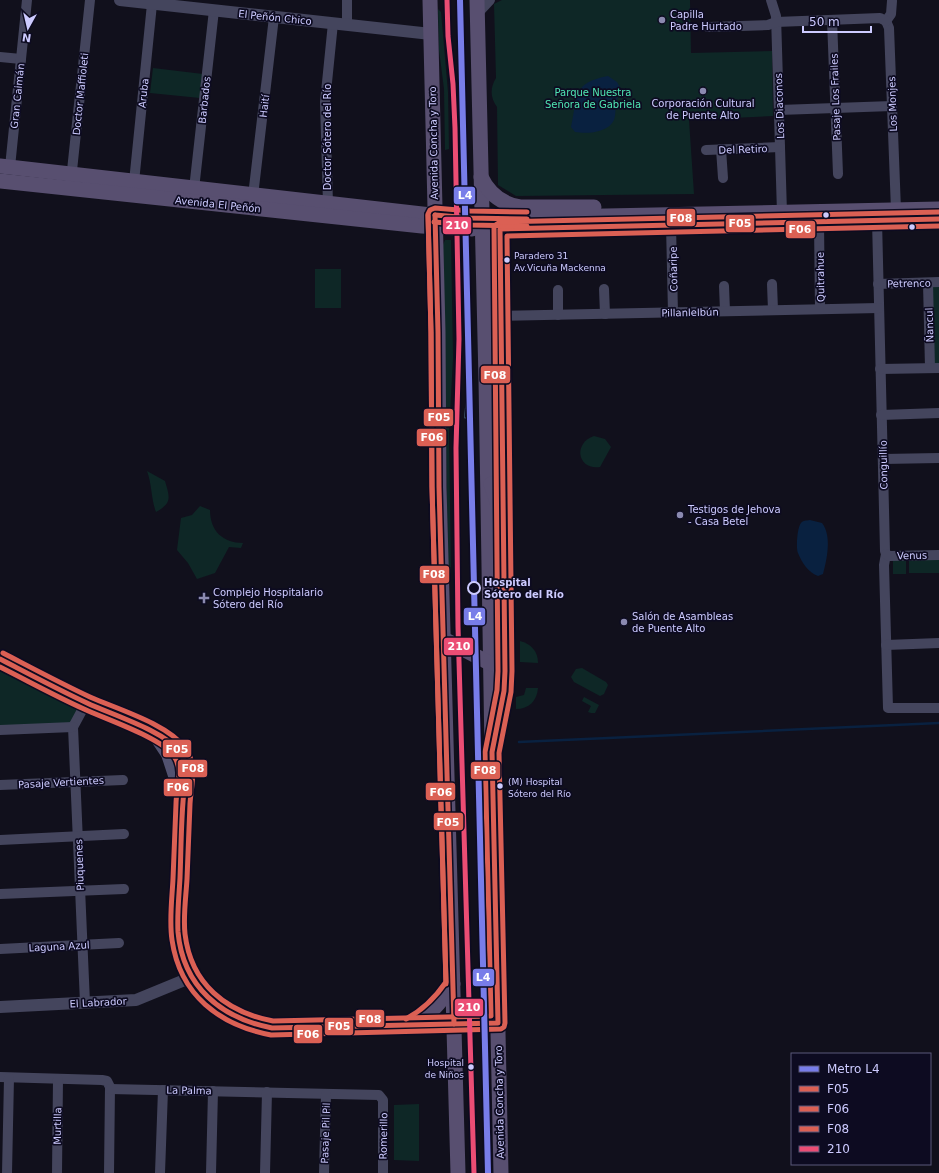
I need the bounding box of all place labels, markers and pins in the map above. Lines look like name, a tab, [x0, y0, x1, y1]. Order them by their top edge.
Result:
place label: Capilla Padre Hurtado	[670, 9, 742, 32]
marker: Capilla Padre Hurtado	[657, 15, 667, 25]
marker: Corporación Cultural de Puente Alto	[698, 86, 708, 96]
place label: Corporación Cultural de Puente Alto	[651, 98, 755, 121]
unlabelled marker	[821, 210, 831, 220]
unlabelled marker	[907, 222, 917, 232]
place label: Paradero 31 Av.Vicuña Mackenna	[514, 251, 606, 273]
marker: Paradero 31 Av.Vicuña Mackenna	[502, 255, 512, 265]
place label: Testigos de Jehova - Casa Betel	[687, 504, 781, 527]
marker: Testigos de Jehova - Casa Betel	[675, 510, 685, 520]
place label: Hospital Sótero del Río	[484, 577, 564, 600]
marker: Hospital Sótero del Río	[467, 581, 481, 595]
place label: Complejo Hospitalario Sótero del Río	[213, 587, 323, 610]
marker: Complejo Hospitalario Sótero del Río	[198, 592, 210, 604]
place label: Salón de Asambleas de Puente Alto	[632, 611, 733, 634]
marker: Salón de Asambleas de Puente Alto	[619, 617, 629, 627]
place label: (M) Hospital Sótero del Río	[508, 777, 572, 799]
marker: (M) Hospital Sótero del Río	[495, 781, 505, 791]
place label: Hospital de Niños	[425, 1058, 464, 1080]
marker: Hospital de Niños	[466, 1062, 476, 1072]

